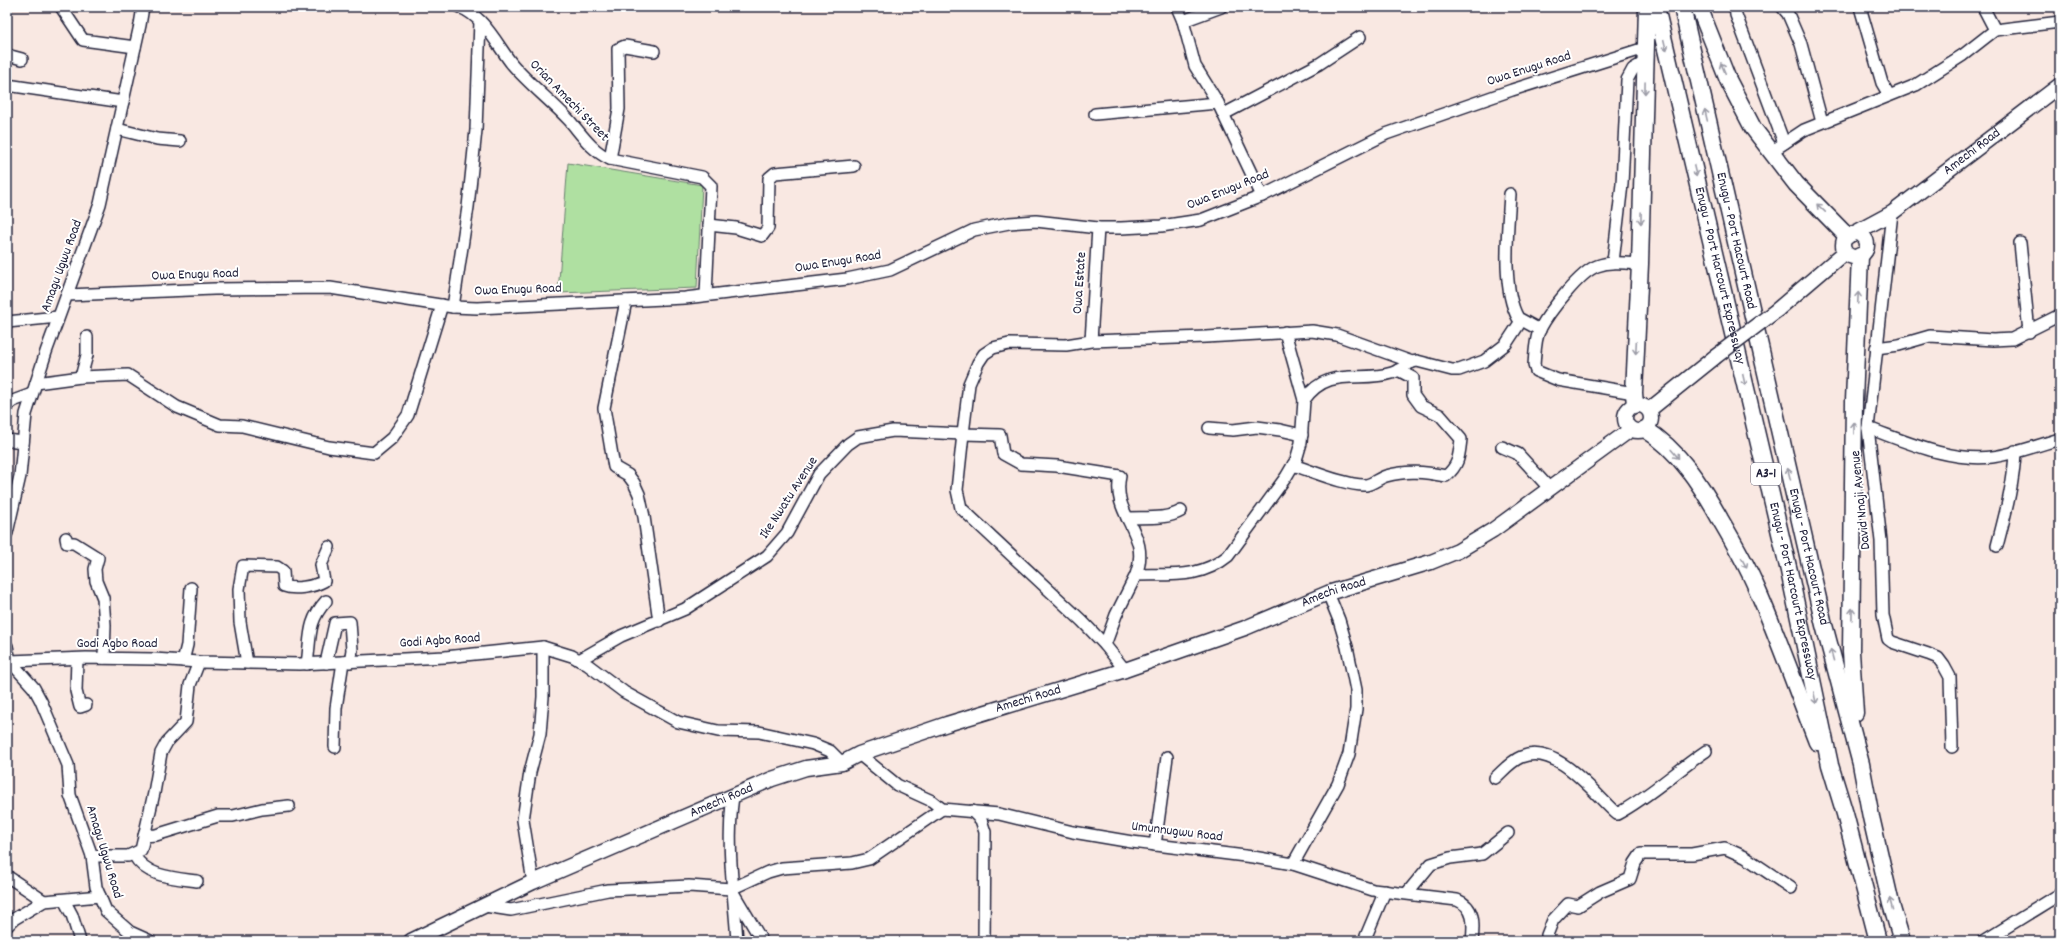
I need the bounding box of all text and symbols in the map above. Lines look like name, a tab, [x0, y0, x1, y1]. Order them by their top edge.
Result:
one-way arrow	[1662, 38, 1669, 51]
street label: Owa Enugu Road	[1484, 46, 1574, 92]
street label: Orian Amechi Street	[525, 55, 613, 147]
one-way arrow	[1719, 62, 1727, 74]
one-way arrow	[1641, 81, 1649, 94]
one-way arrow	[1702, 109, 1710, 122]
street label: Amechi Road	[1939, 124, 2005, 180]
street label: Owa Enugu Road	[1184, 164, 1272, 216]
one-way arrow	[1691, 165, 1699, 178]
street label: Enugu - Port Hacourt Road	[1710, 170, 1761, 311]
street label: Enugu - Port Harcourt Expressway	[1689, 185, 1750, 367]
one-way arrow	[1816, 203, 1826, 213]
one-way arrow	[1637, 211, 1645, 224]
street label: Amagu Ugwu Road	[36, 217, 88, 315]
street label: Owa Enugu Road	[793, 245, 883, 279]
street label: Owa Estate	[1068, 251, 1092, 315]
street label: Owa Enugu Road	[151, 263, 239, 287]
street label: Owa Enugu Road	[474, 278, 562, 302]
one-way arrow	[1854, 292, 1861, 305]
one-way arrow	[1632, 341, 1639, 354]
one-way arrow	[1740, 373, 1748, 386]
one-way arrow	[1850, 422, 1858, 435]
one-way arrow	[1670, 448, 1679, 459]
street label: David Nnaji Avenue	[1846, 449, 1876, 551]
street label: Ike Nwatu Avenue	[755, 453, 823, 543]
road number: A3-1	[1751, 463, 1781, 485]
one-way arrow	[1785, 467, 1793, 480]
street label: Enugu - Port Hacourt Road	[1783, 486, 1834, 627]
street label: Enugu - Port Harcourt Expressway	[1763, 500, 1822, 682]
one-way arrow	[1740, 557, 1748, 569]
street label: Amechi Road	[1298, 572, 1369, 613]
one-way arrow	[1848, 608, 1856, 621]
street label: Godi Agbo Road	[399, 628, 481, 654]
street label: Godi Agbo Road	[76, 634, 158, 654]
one-way arrow	[1828, 648, 1835, 661]
street label: Amechi Road	[993, 680, 1063, 719]
one-way arrow	[1812, 691, 1820, 704]
street label: Amechi Road	[687, 778, 757, 823]
street label: Amagu Ugwu Road	[80, 803, 128, 901]
street label: Umunnugwu Road	[1130, 816, 1224, 848]
one-way arrow	[1887, 897, 1895, 910]

